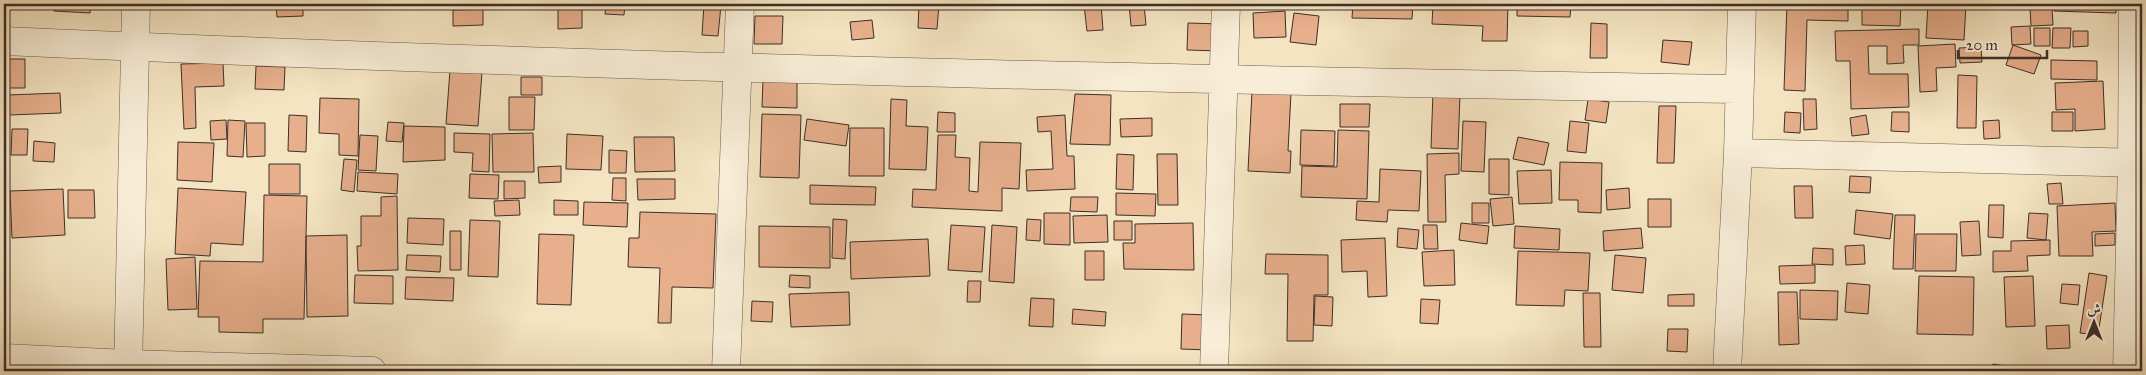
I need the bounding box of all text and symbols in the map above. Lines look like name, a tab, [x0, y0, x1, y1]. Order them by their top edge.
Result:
scale bar	[1958, 28, 2047, 60]
text: 20 m	[1966, 36, 1998, 54]
north arrow	[2068, 298, 2118, 348]
text: ش	[2087, 301, 2101, 318]

